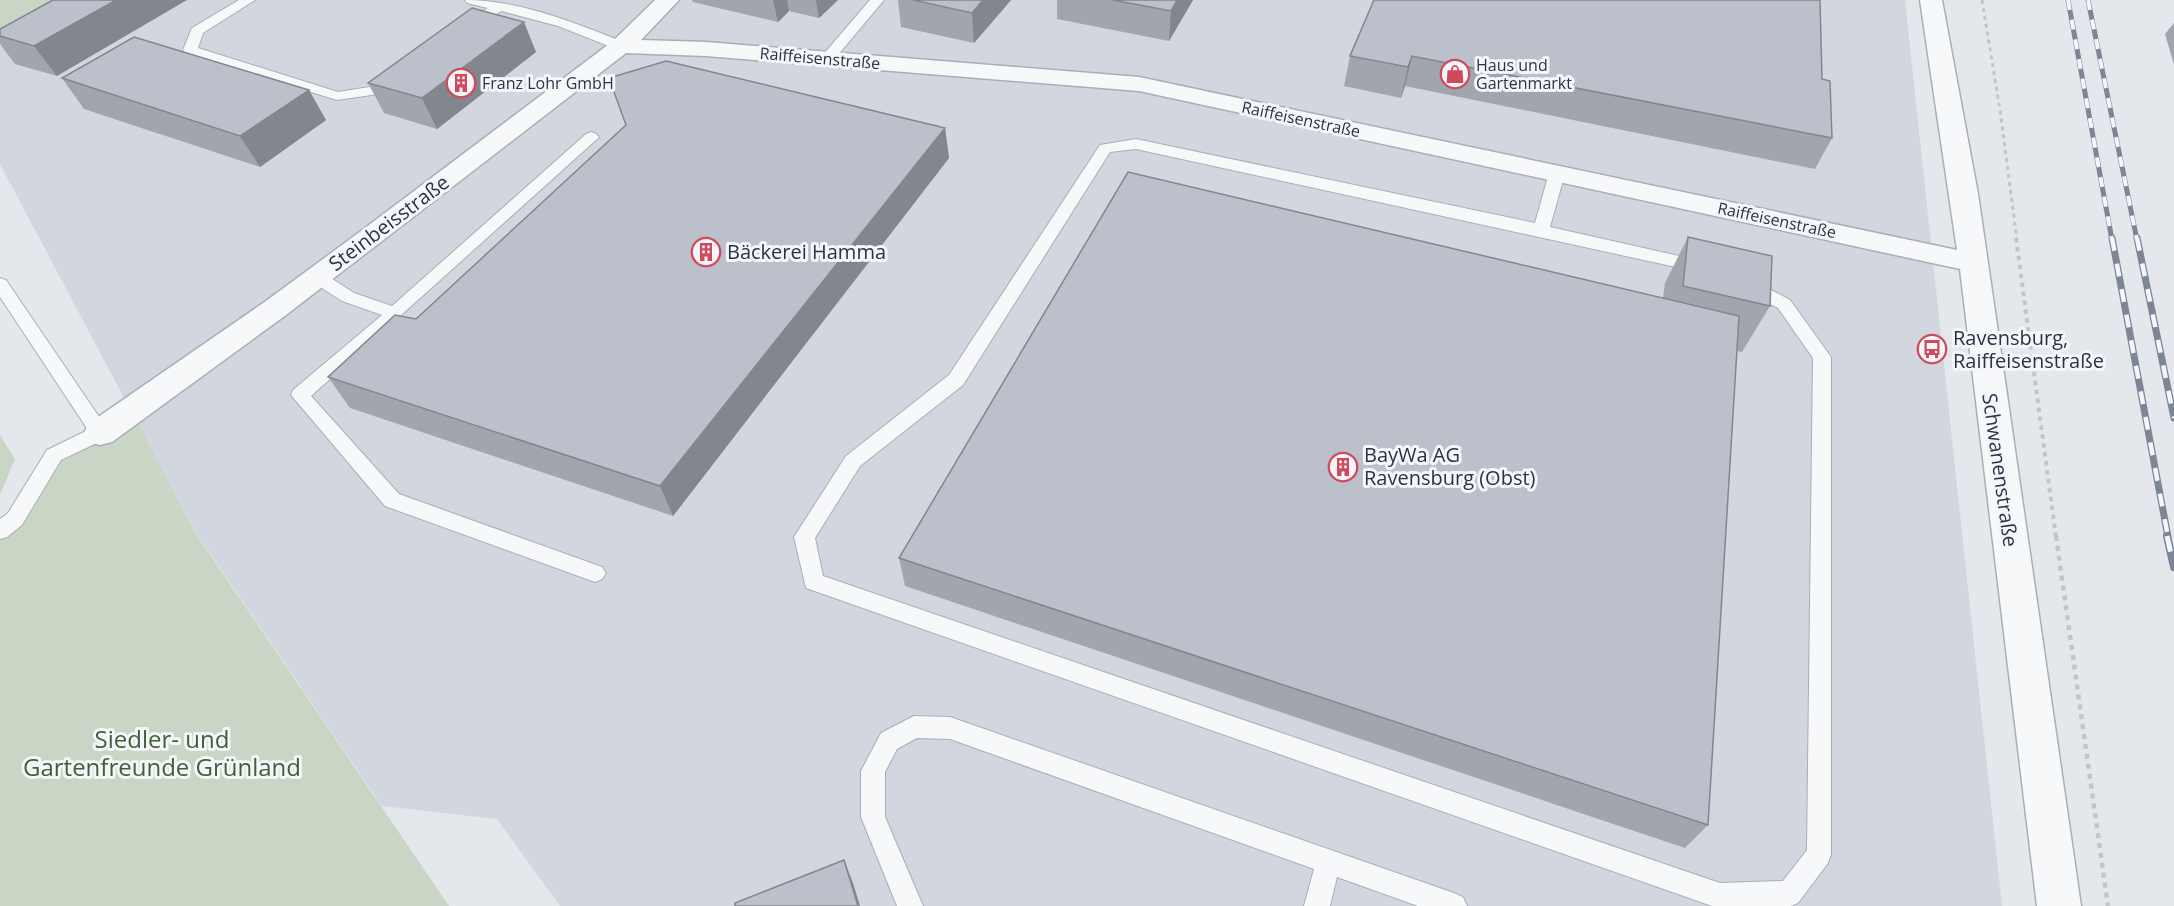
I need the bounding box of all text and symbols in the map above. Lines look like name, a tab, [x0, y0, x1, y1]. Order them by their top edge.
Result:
street label: Raiffeisenstraße	[759, 42, 881, 74]
place label: Haus und Gartenmarkt	[1476, 54, 1572, 94]
shop icon: Haus und Gartenmarkt	[1439, 58, 1471, 90]
building icon: Franz Lohr GmbH	[445, 67, 477, 99]
place label: Franz Lohr GmbH	[482, 72, 614, 94]
street label: Raiffeisenstraße	[1240, 96, 1362, 142]
street label: Steinbeisstraße	[323, 168, 454, 277]
street label: Raiffeisenstraße	[1716, 197, 1838, 243]
building icon: Bäckerei Hamma	[690, 236, 722, 268]
place label: Bäckerei Hamma	[727, 238, 886, 265]
place label: Ravensburg, Raiffeisenstraße	[1953, 324, 2104, 374]
bus stop icon: Ravensburg, Raiffeisenstraße	[1916, 333, 1948, 365]
street label: Schwanenstraße	[1976, 391, 2025, 548]
place label: BayWa AG Ravensburg (Obst)	[1364, 441, 1536, 491]
building icon: BayWa AG Ravensburg (Obst)	[1327, 451, 1359, 483]
park label: Siedler- und Gartenfreunde Grünland	[23, 722, 301, 783]

